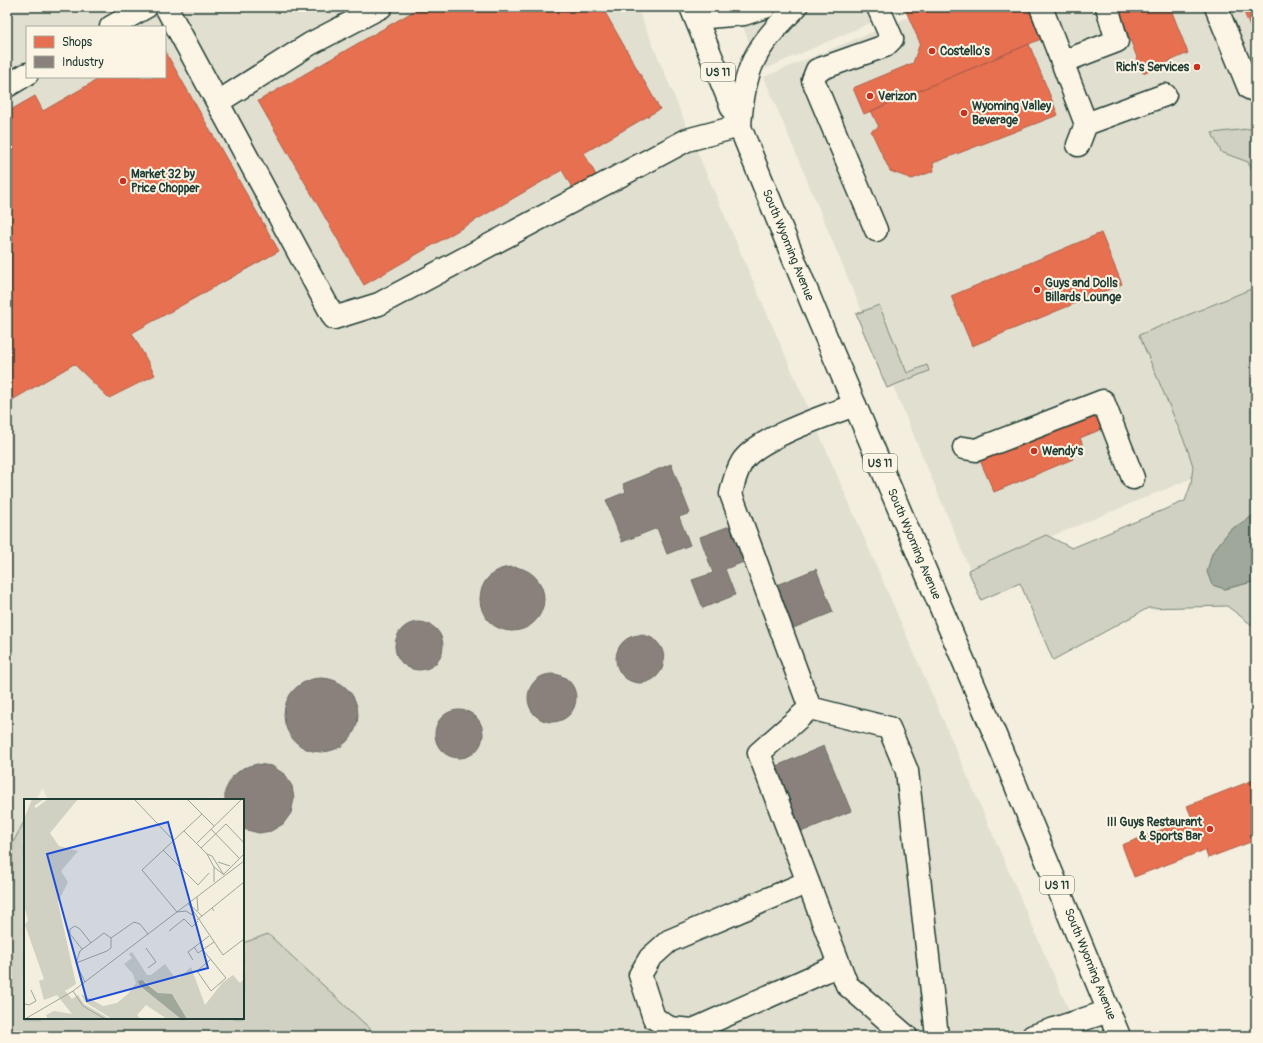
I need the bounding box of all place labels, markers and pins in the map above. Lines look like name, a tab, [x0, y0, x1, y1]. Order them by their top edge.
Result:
place label: Costello's	[940, 44, 990, 59]
marker: Costello's	[927, 46, 937, 56]
place label: Rich's Services	[1116, 60, 1190, 75]
marker: Rich's Services	[1192, 62, 1202, 72]
place label: Verizon	[878, 89, 917, 104]
marker: Verizon	[865, 91, 875, 101]
place label: Wyoming Valley Beverage	[972, 99, 1052, 128]
marker: Wyoming Valley Beverage	[959, 108, 969, 118]
place label: Market 32 by Price Chopper	[131, 167, 200, 196]
marker: Market 32 by Price Chopper	[118, 176, 128, 186]
place label: Guys and Dolls Billards Lounge	[1045, 276, 1122, 305]
marker: Guys and Dolls Billards Lounge	[1032, 285, 1042, 295]
place label: Wendy's	[1042, 444, 1084, 459]
marker: Wendy's	[1029, 446, 1039, 456]
place label: III Guys Restaurant & Sports Bar	[1107, 815, 1203, 844]
marker: III Guys Restaurant & Sports Bar	[1205, 824, 1215, 834]

